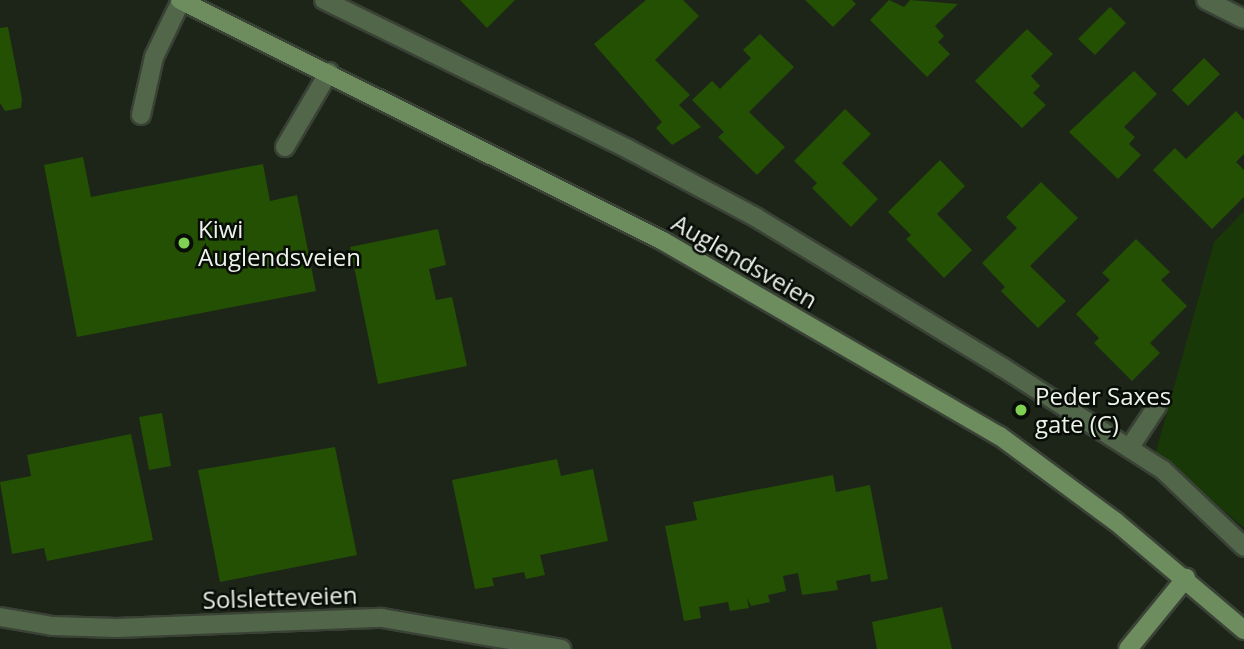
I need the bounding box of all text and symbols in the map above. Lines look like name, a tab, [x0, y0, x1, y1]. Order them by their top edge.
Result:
street label: Auglendsveien	[667, 208, 823, 314]
place label: Kiwi Auglendsveien	[198, 215, 361, 271]
marker: Kiwi Auglendsveien	[176, 235, 192, 251]
place label: Peder Saxes gate (C)	[1035, 382, 1171, 438]
marker: Peder Saxes gate (C)	[1013, 402, 1029, 418]
street label: Solsletteveien	[202, 580, 358, 614]

